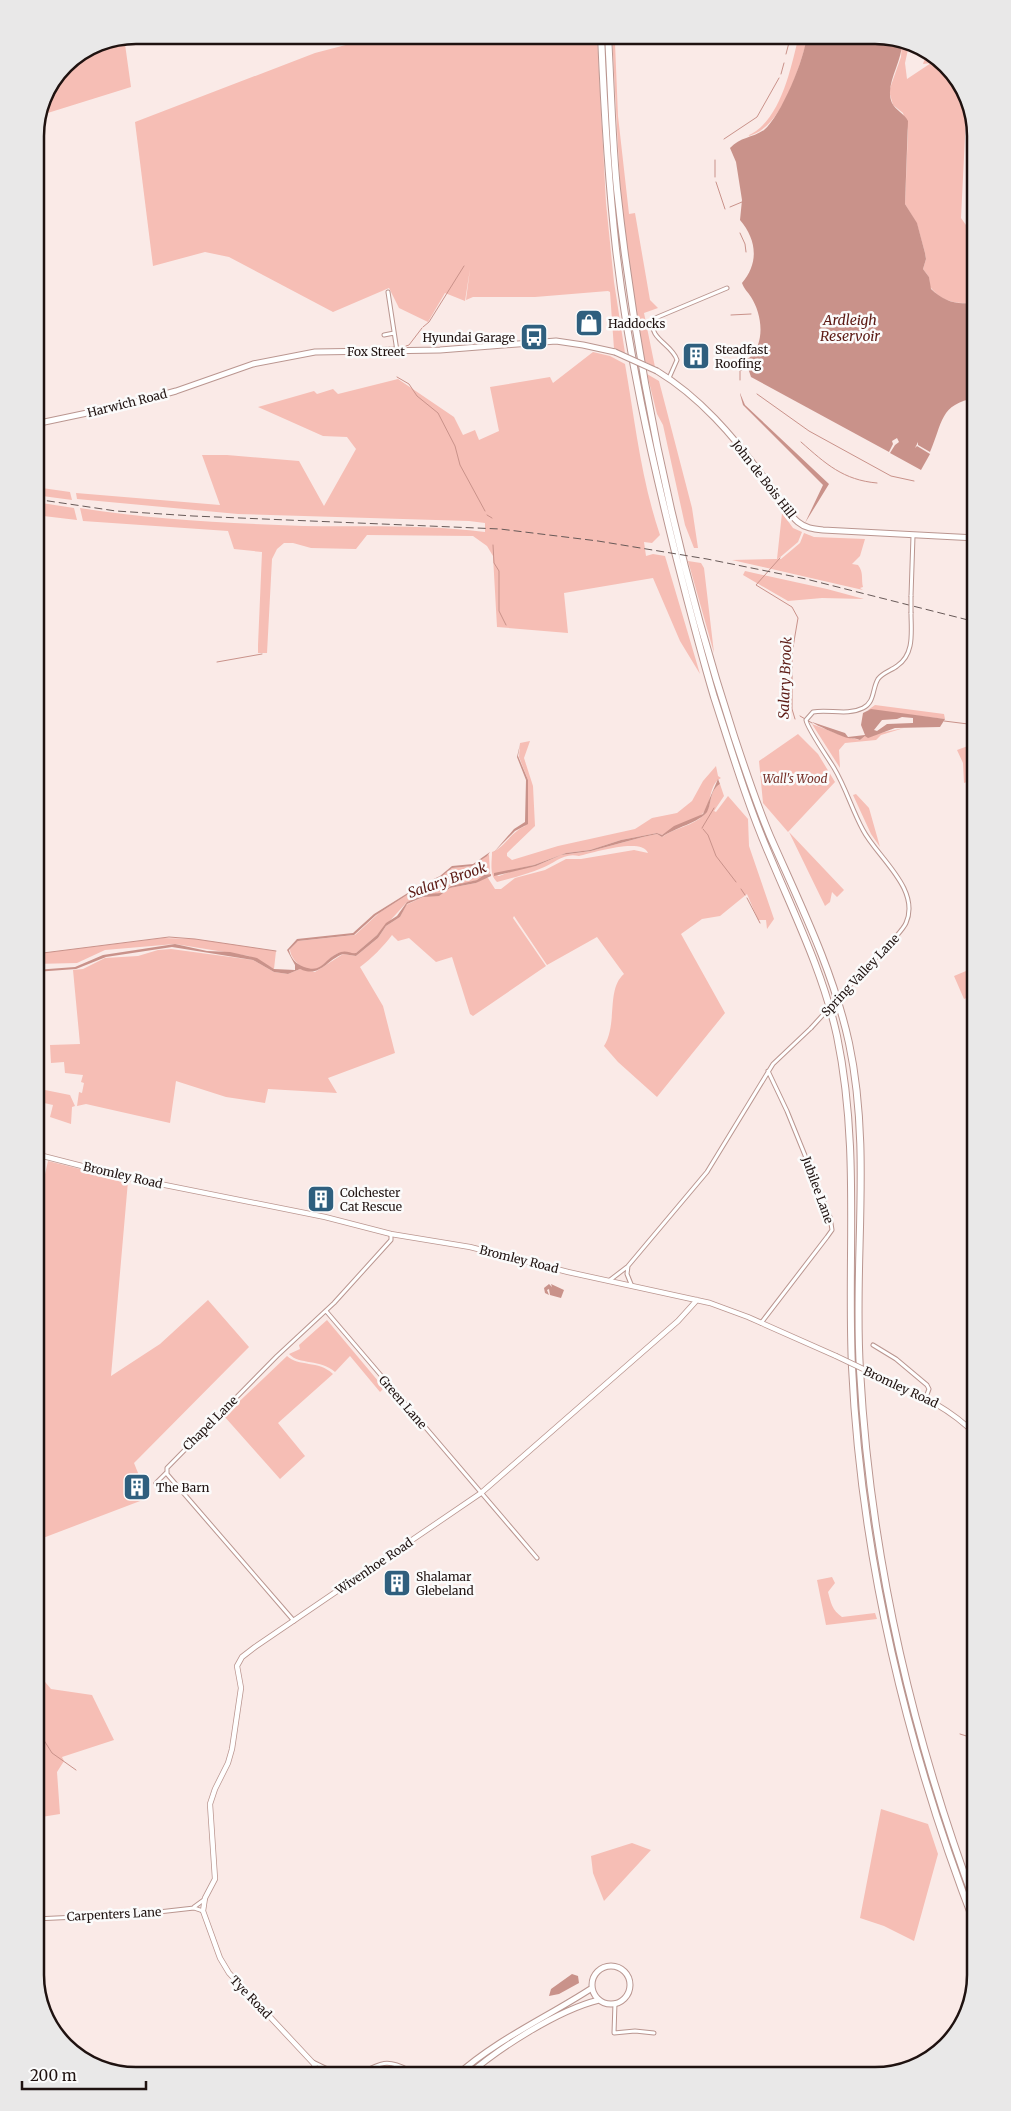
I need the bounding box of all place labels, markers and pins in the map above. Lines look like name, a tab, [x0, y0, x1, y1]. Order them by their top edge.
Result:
shop icon: Haddocks	[574, 308, 604, 338]
place label: Haddocks	[608, 316, 665, 331]
bus stop icon: Hyundai Garage	[519, 322, 549, 352]
place label: Hyundai Garage	[422, 330, 515, 345]
building icon: Steadfast Roofing	[681, 341, 711, 371]
place label: Steadfast Roofing	[715, 342, 768, 371]
building icon: Colchester Cat Rescue	[306, 1184, 336, 1214]
place label: Colchester Cat Rescue	[340, 1185, 402, 1214]
building icon: The Barn	[122, 1472, 152, 1502]
place label: The Barn	[156, 1480, 210, 1495]
building icon: Shalamar Glebeland	[382, 1568, 412, 1598]
place label: Shalamar Glebeland	[416, 1569, 474, 1598]

